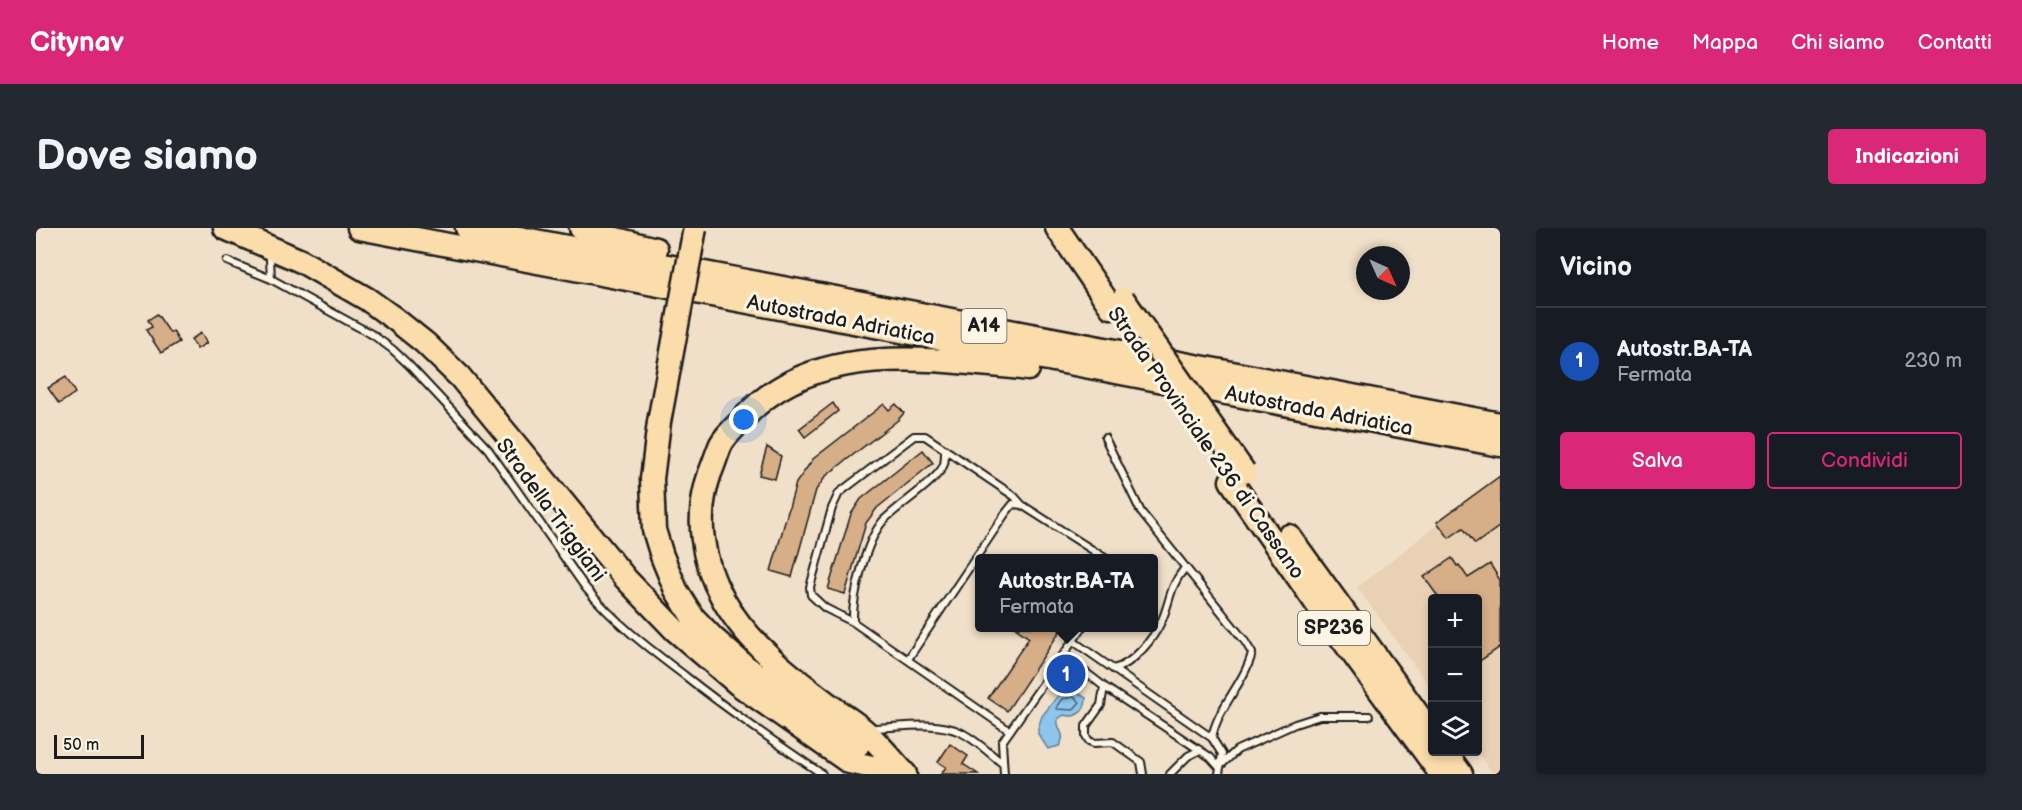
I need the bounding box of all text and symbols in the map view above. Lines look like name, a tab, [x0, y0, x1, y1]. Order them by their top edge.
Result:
text: Citynav	[30, 26, 124, 59]
text: Home	[1602, 30, 1659, 55]
text: Mappa	[1692, 30, 1758, 55]
text: Chi siamo	[1791, 30, 1885, 55]
text: Contatti	[1918, 30, 1992, 55]
button: Indicazioni	[1828, 129, 1986, 184]
text: Dove siamo	[36, 131, 258, 182]
north arrow	[1356, 246, 1410, 300]
text: Vicino	[1560, 252, 1632, 283]
street label: Autostrada Adriatica	[745, 290, 937, 350]
street label: Strada Provinciale 236 di Cassano	[1102, 302, 1310, 584]
road number: A14	[962, 309, 1006, 343]
text: Autostr.BA-TA	[1617, 336, 1752, 363]
text: 1	[1575, 349, 1584, 373]
text: 230 m	[1905, 349, 1962, 373]
text: Fermata	[1617, 363, 1692, 387]
street label: Autostrada Adriatica	[1223, 381, 1415, 441]
your location	[729, 405, 758, 434]
button: Salva	[1560, 432, 1755, 489]
button: Condividi	[1767, 432, 1962, 489]
street label: Stradella Triggiani	[491, 434, 611, 586]
popup	[975, 554, 1158, 632]
text: Autostr.BA-TA	[999, 568, 1134, 595]
map controls	[1428, 594, 1482, 756]
button: +	[1428, 594, 1482, 648]
text: Fermata	[999, 595, 1074, 619]
road number: SP236	[1298, 611, 1370, 645]
button: −	[1428, 648, 1482, 702]
pin: 1	[1046, 652, 1086, 696]
button: layers	[1428, 702, 1482, 756]
scale bar	[54, 732, 144, 760]
text: 50 m	[63, 736, 99, 755]

